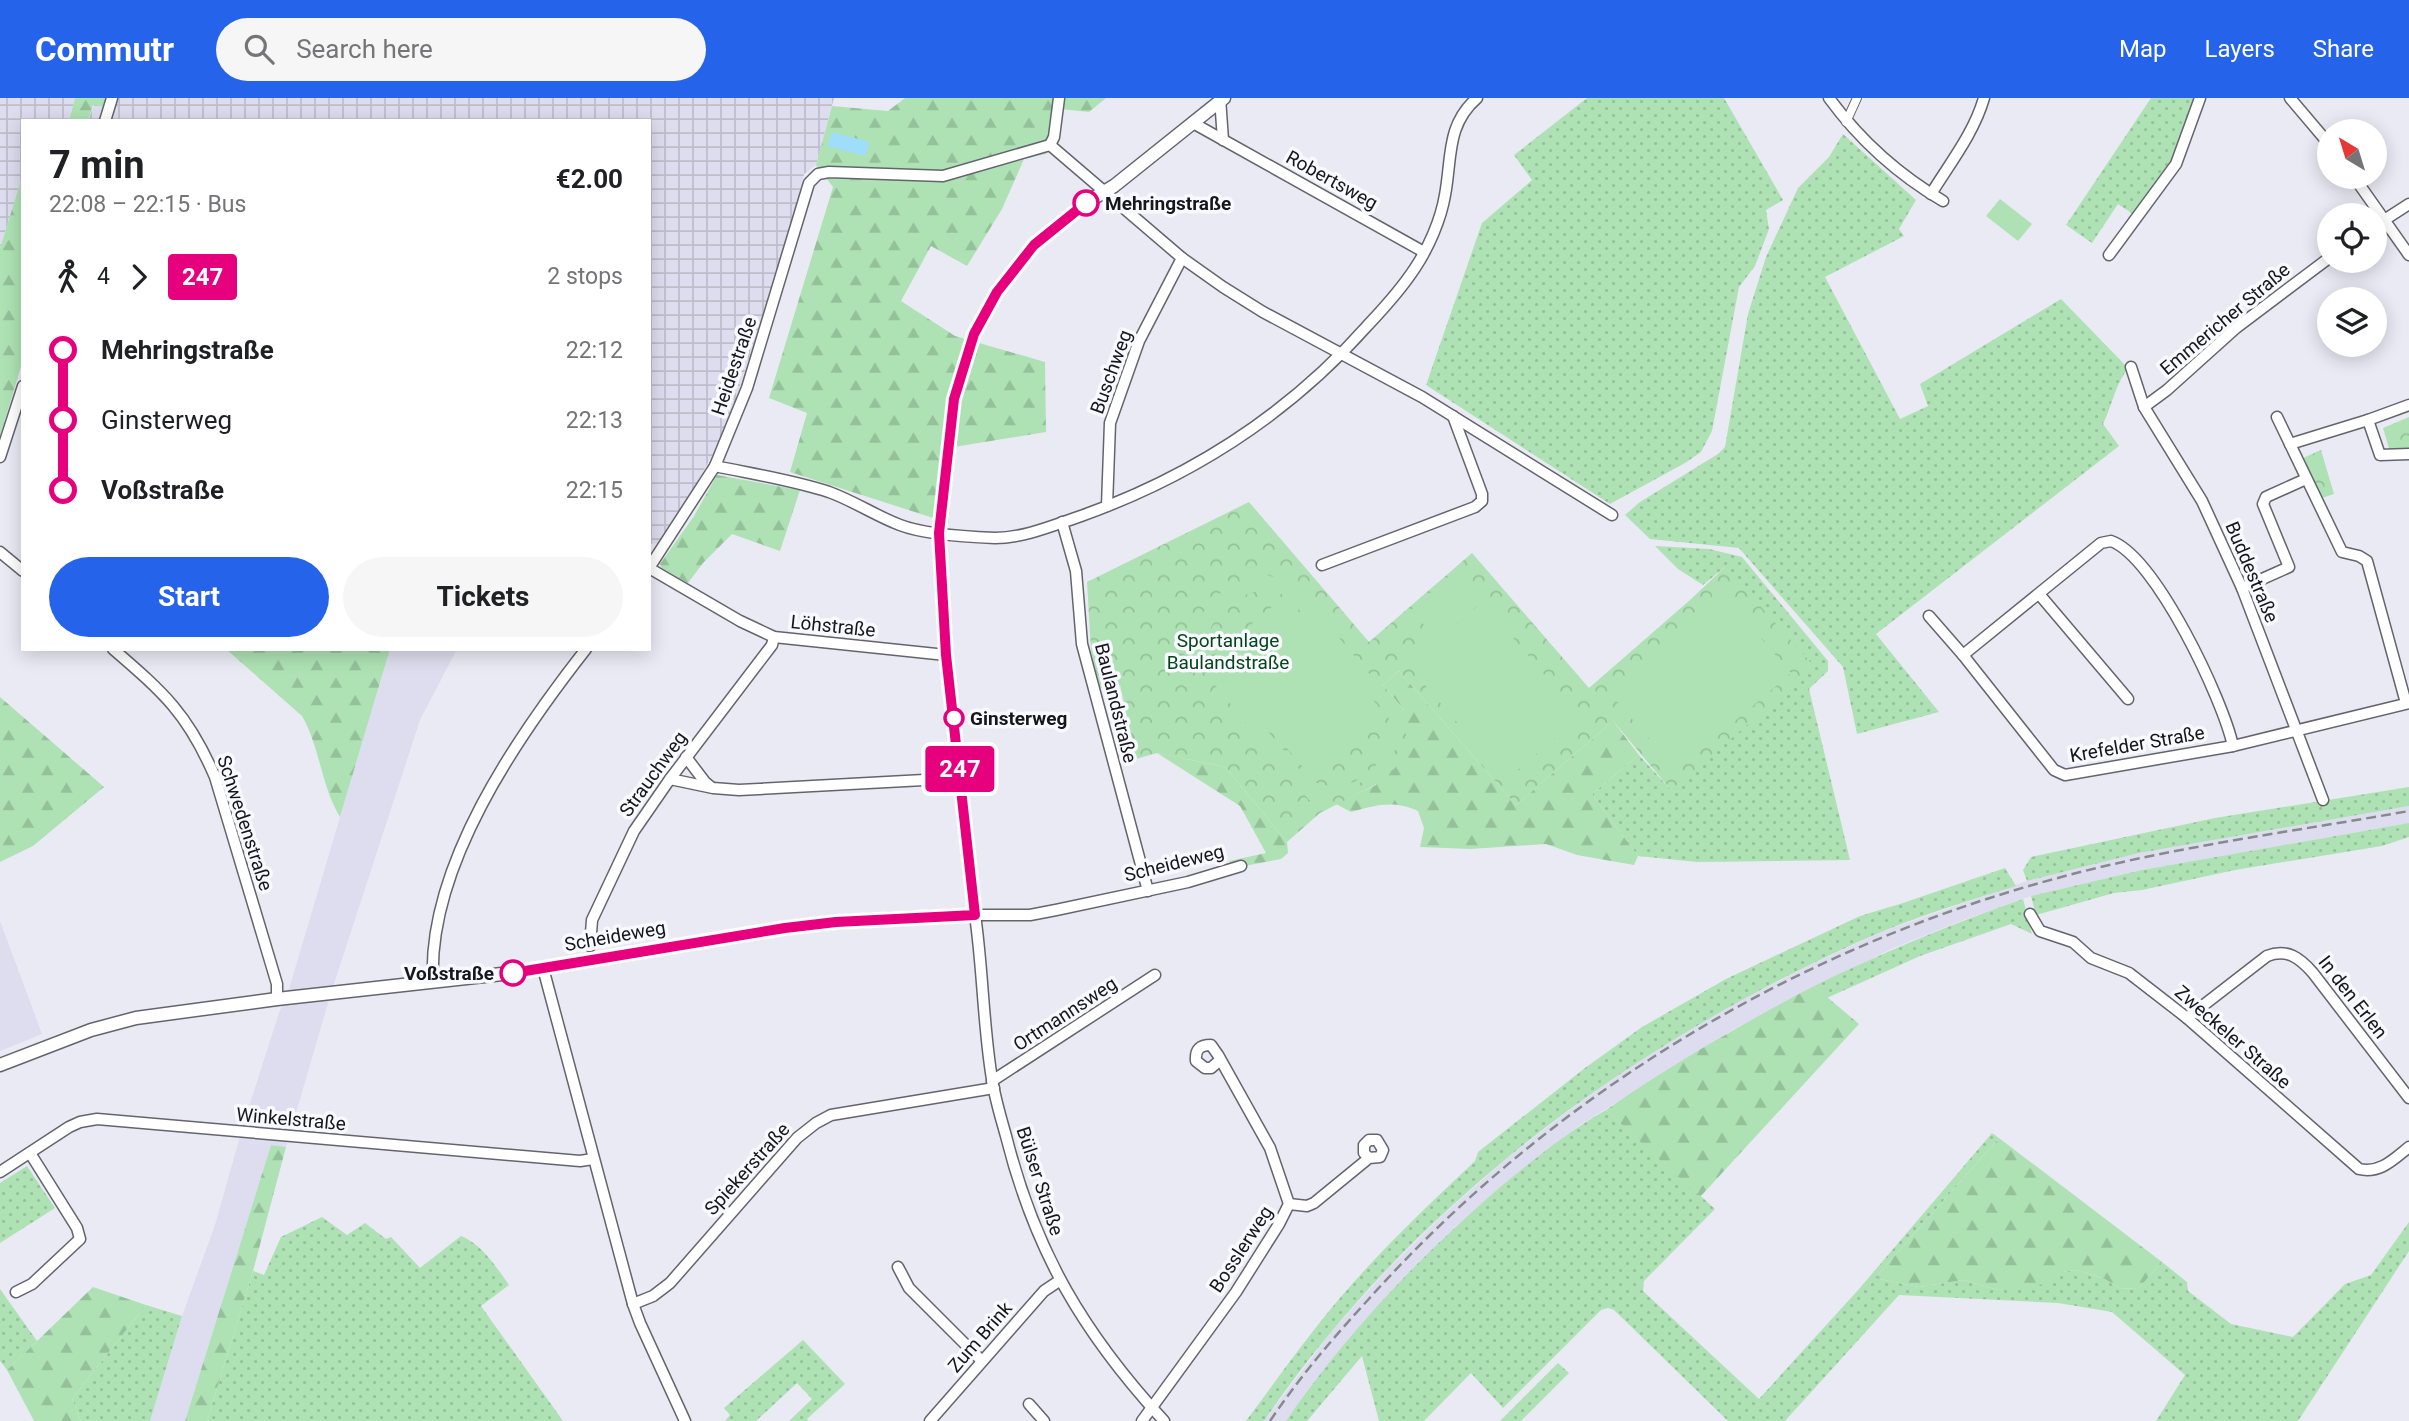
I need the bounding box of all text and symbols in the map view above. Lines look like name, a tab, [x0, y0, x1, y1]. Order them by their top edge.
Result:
search box	[216, 18, 706, 81]
text: Commutr	[35, 30, 174, 69]
icon: search	[240, 30, 278, 68]
text: Search here	[296, 34, 433, 64]
text: Map	[2119, 35, 2167, 63]
text: Layers	[2205, 35, 2275, 63]
text: Share	[2313, 35, 2374, 63]
north arrow	[2317, 119, 2387, 189]
map controls	[2317, 119, 2387, 357]
text: 7 min	[49, 143, 145, 187]
street label: Robertsweg	[1282, 145, 1382, 215]
text: €2.00	[556, 164, 623, 194]
marker: Mehringstraße	[1073, 190, 1099, 216]
text: 22:08 – 22:15 · Bus	[49, 191, 246, 218]
place label: Mehringstraße	[1105, 192, 1231, 215]
button: locate	[2317, 203, 2387, 273]
icon: walk	[49, 258, 87, 296]
icon: forward	[120, 258, 158, 296]
street label: Emmericher Straße	[2155, 258, 2295, 380]
text: 4	[97, 263, 110, 290]
text: 247	[182, 263, 223, 291]
text: 2 stops	[547, 263, 623, 290]
button: layers	[2317, 287, 2387, 357]
street label: Heidestraße	[706, 314, 762, 418]
street label: Buschweg	[1085, 327, 1137, 417]
text: Mehringstraße	[101, 335, 274, 365]
text: 22:12	[566, 337, 623, 364]
text: Ginsterweg	[101, 405, 232, 435]
text: 22:13	[566, 407, 623, 434]
text: Voßstraße	[101, 475, 224, 505]
text: 22:15	[566, 477, 623, 504]
street label: Buddestraße	[2220, 518, 2284, 626]
button: Start	[49, 557, 329, 637]
button: Tickets	[343, 557, 623, 637]
street label: Löhstraße	[789, 610, 877, 642]
park label: Sportanlage Baulandstraße	[1167, 629, 1289, 674]
street label: Baulandstraße	[1090, 641, 1142, 765]
place label: Ginsterweg	[970, 707, 1067, 730]
marker: Ginsterweg	[944, 708, 964, 728]
street label: Krefelder Straße	[2068, 721, 2206, 767]
street label: Strauchweg	[614, 727, 692, 821]
line badge: 247	[920, 746, 1000, 792]
street label: Schwedenstraße	[212, 752, 278, 894]
text: 247	[939, 755, 981, 783]
street label: Scheideweg	[1122, 839, 1226, 887]
street label: Scheideweg	[563, 916, 667, 956]
street label: In den Erlen	[2314, 951, 2392, 1043]
marker: Voßstraße	[500, 960, 526, 986]
place label: Voßstraße	[404, 962, 494, 985]
street label: Ortmannsweg	[1009, 972, 1121, 1056]
street label: Zweckeler Straße	[2170, 980, 2296, 1094]
street label: Winkelstraße	[235, 1103, 347, 1135]
street label: Spiekerstraße	[700, 1118, 794, 1220]
street label: Bülser Straße	[1012, 1124, 1068, 1238]
street label: Bosslerweg	[1205, 1201, 1277, 1297]
street label: Zum Brink	[943, 1297, 1017, 1377]

